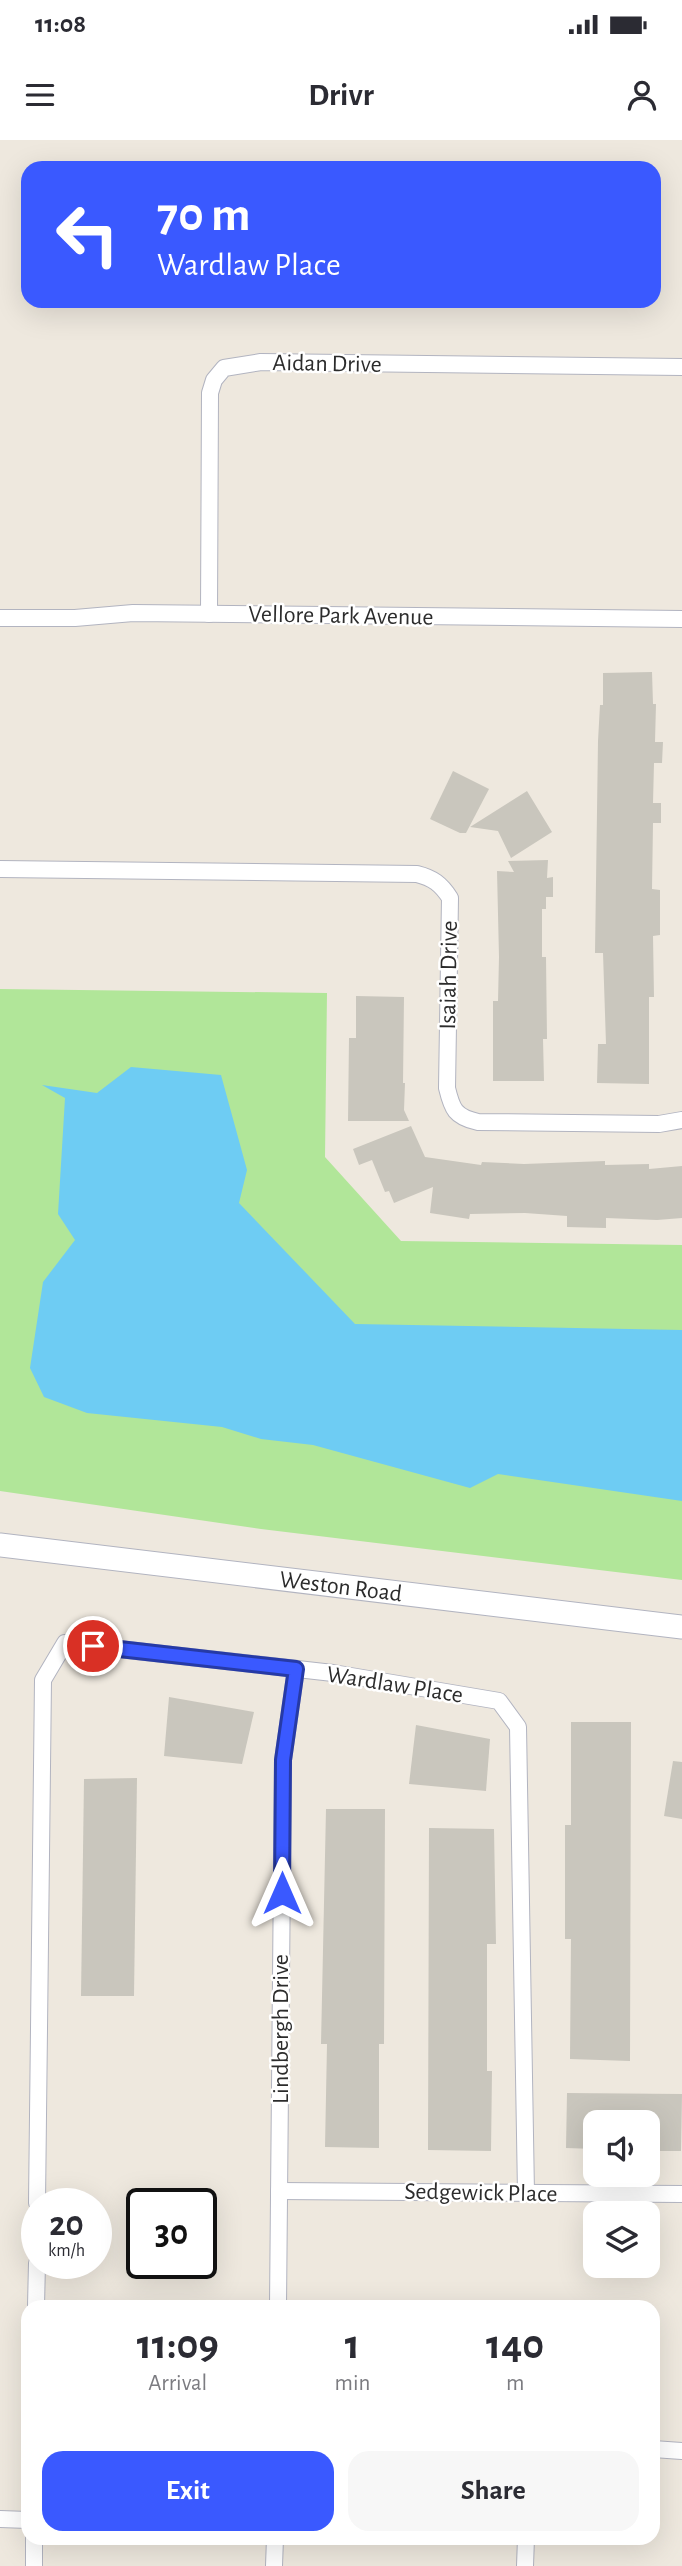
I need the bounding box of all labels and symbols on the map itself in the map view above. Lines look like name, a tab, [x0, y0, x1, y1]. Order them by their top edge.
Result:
street label: Aidan Drive	[272, 351, 382, 377]
street label: Vellore Park Avenue	[248, 602, 434, 630]
street label: Isaiah Drive	[436, 920, 462, 1030]
street label: Weston Road	[278, 1568, 404, 1606]
pin	[63, 1616, 123, 1676]
street label: Wardlaw Place	[325, 1662, 465, 1708]
position arrow	[245, 1856, 319, 1930]
street label: Lindbergh Drive	[269, 1954, 293, 2104]
street label: Sedgewick Place	[404, 2180, 558, 2206]
speed limit sign: 30	[126, 2188, 217, 2279]

